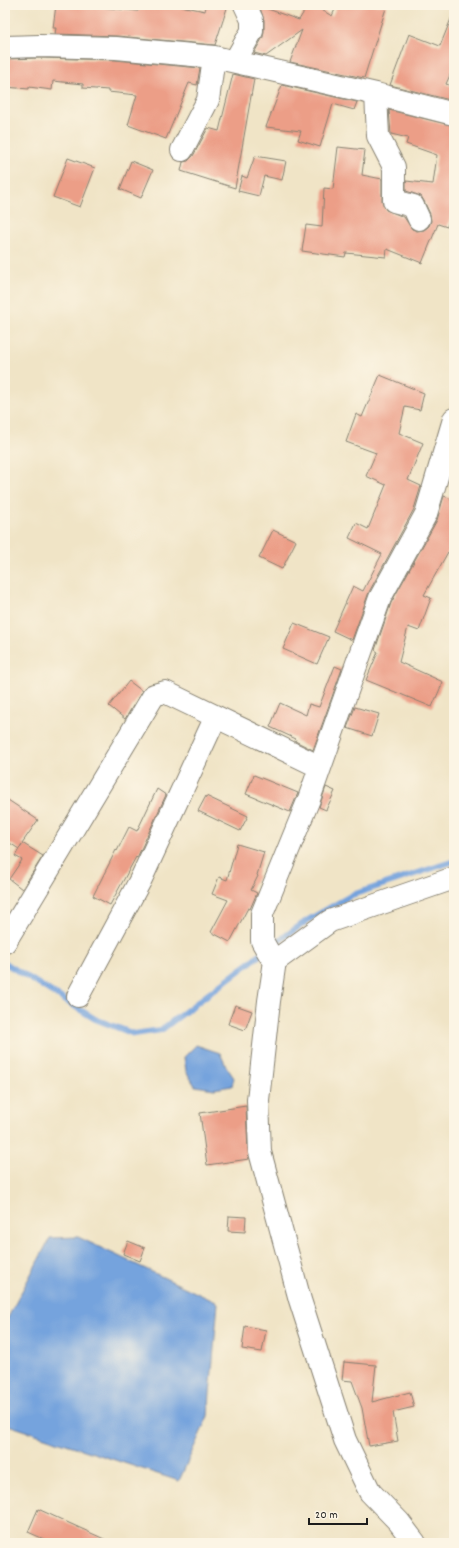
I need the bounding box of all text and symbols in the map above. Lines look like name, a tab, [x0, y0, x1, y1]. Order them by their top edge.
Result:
scale bar	[309, 1500, 367, 1526]
text: 20 m	[315, 1507, 338, 1524]

